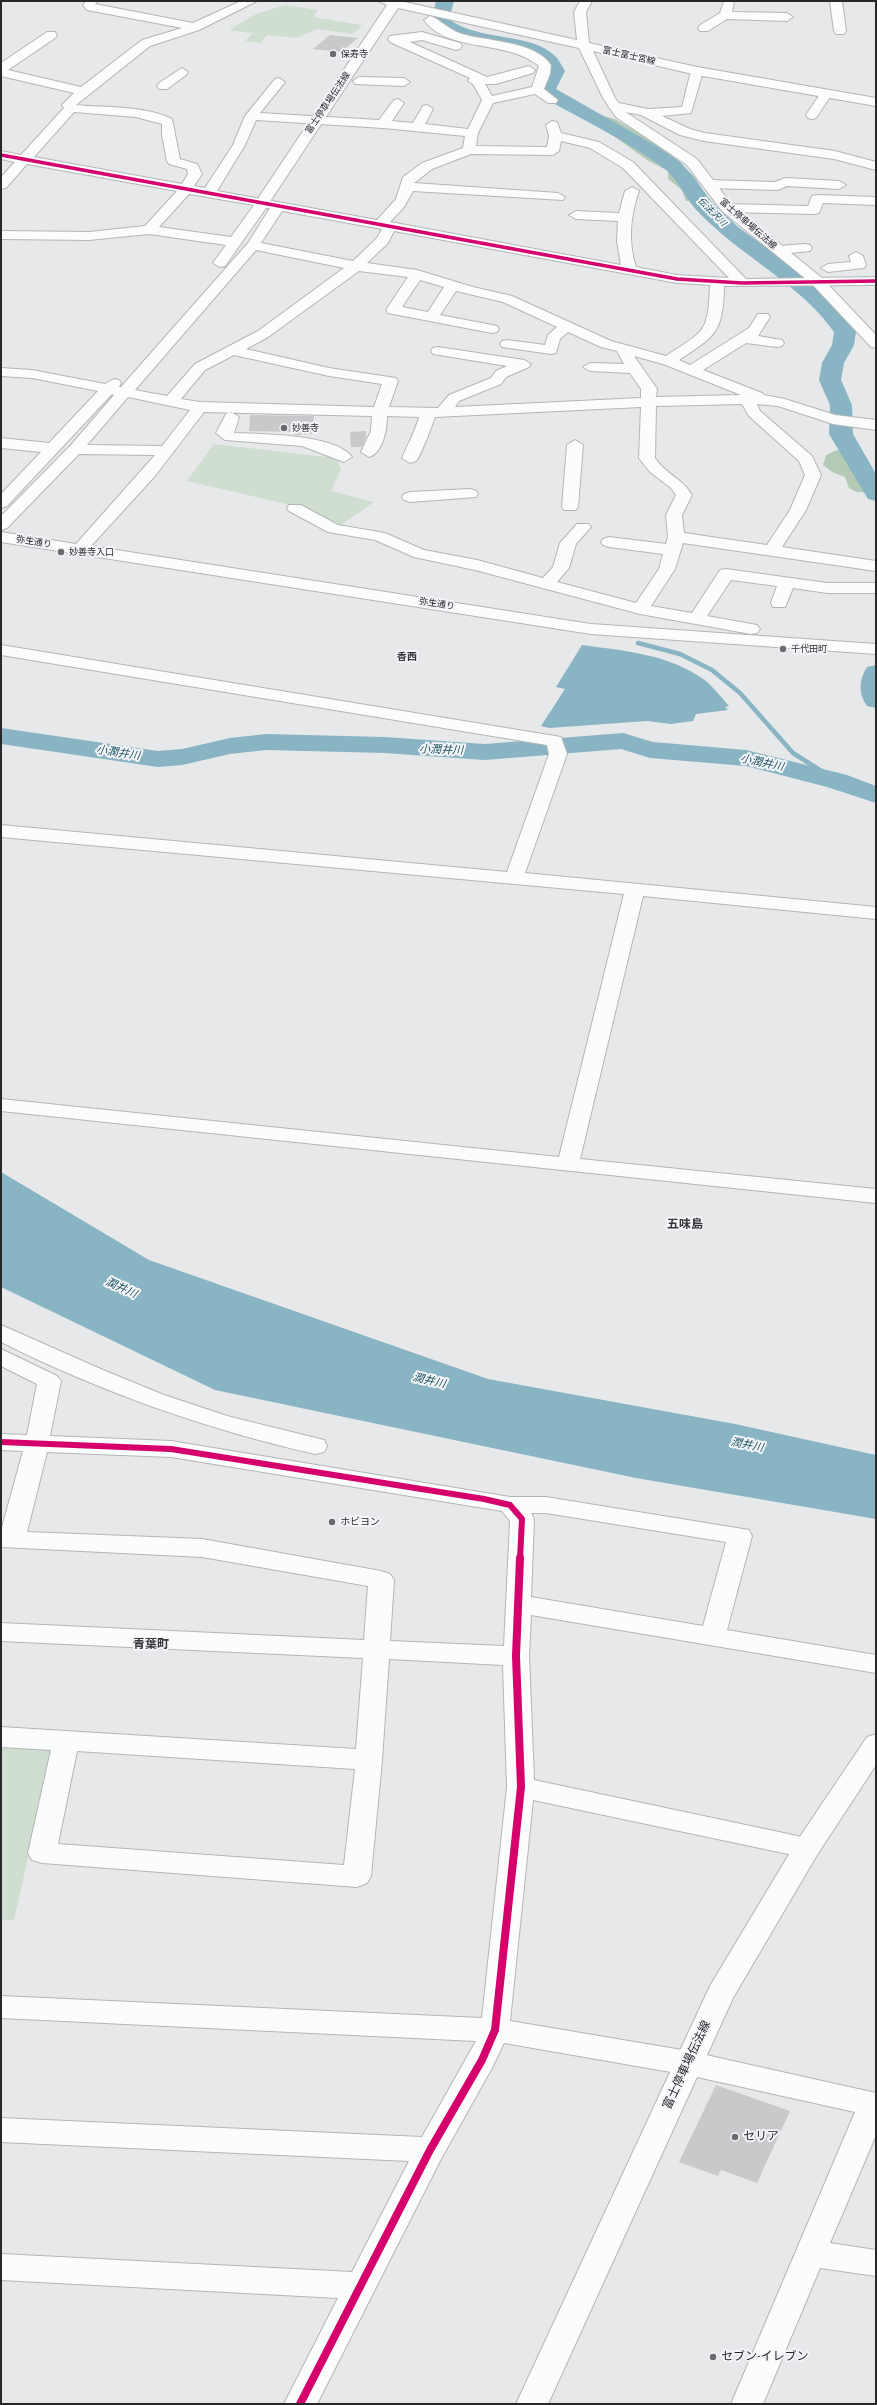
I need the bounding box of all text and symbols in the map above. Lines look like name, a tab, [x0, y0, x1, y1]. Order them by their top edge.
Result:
street label: 富士富士宮線	[601, 45, 657, 67]
marker: 保寿寺	[328, 49, 338, 59]
place label: 保寿寺	[341, 49, 368, 59]
street label: 富士停車場伝法線	[303, 70, 353, 136]
water label: 伝法沢川	[695, 195, 729, 229]
street label: 富士停車場伝法線	[717, 196, 779, 252]
marker: 妙善寺	[279, 423, 289, 433]
place label: 妙善寺	[292, 423, 319, 433]
street label: 弥生通り	[15, 534, 53, 550]
marker: 妙善寺入口	[56, 547, 66, 557]
place label: 妙善寺入口	[69, 547, 114, 557]
street label: 弥生通り	[418, 596, 456, 612]
marker: 千代田町	[778, 644, 788, 654]
place label: 千代田町	[791, 644, 827, 654]
district label: 香西	[397, 651, 417, 663]
water label: 小潤井川	[95, 743, 141, 763]
water label: 小潤井川	[419, 743, 463, 757]
water label: 小潤井川	[739, 752, 785, 774]
district label: 五味島	[667, 1218, 703, 1232]
water label: 潤井川	[103, 1275, 139, 1301]
water label: 潤井川	[411, 1371, 447, 1391]
water label: 潤井川	[730, 1435, 764, 1455]
place label: ホビヨン	[340, 1516, 380, 1528]
marker: ホビヨン	[327, 1517, 337, 1527]
district label: 青葉町	[133, 1638, 169, 1652]
street label: 富士停車場伝法線	[660, 2018, 714, 2112]
place label: セリア	[743, 2130, 779, 2144]
marker: セリア	[730, 2132, 740, 2142]
place label: セブン-イレブン	[721, 2350, 808, 2364]
marker: セブン-イレブン	[708, 2352, 718, 2362]

